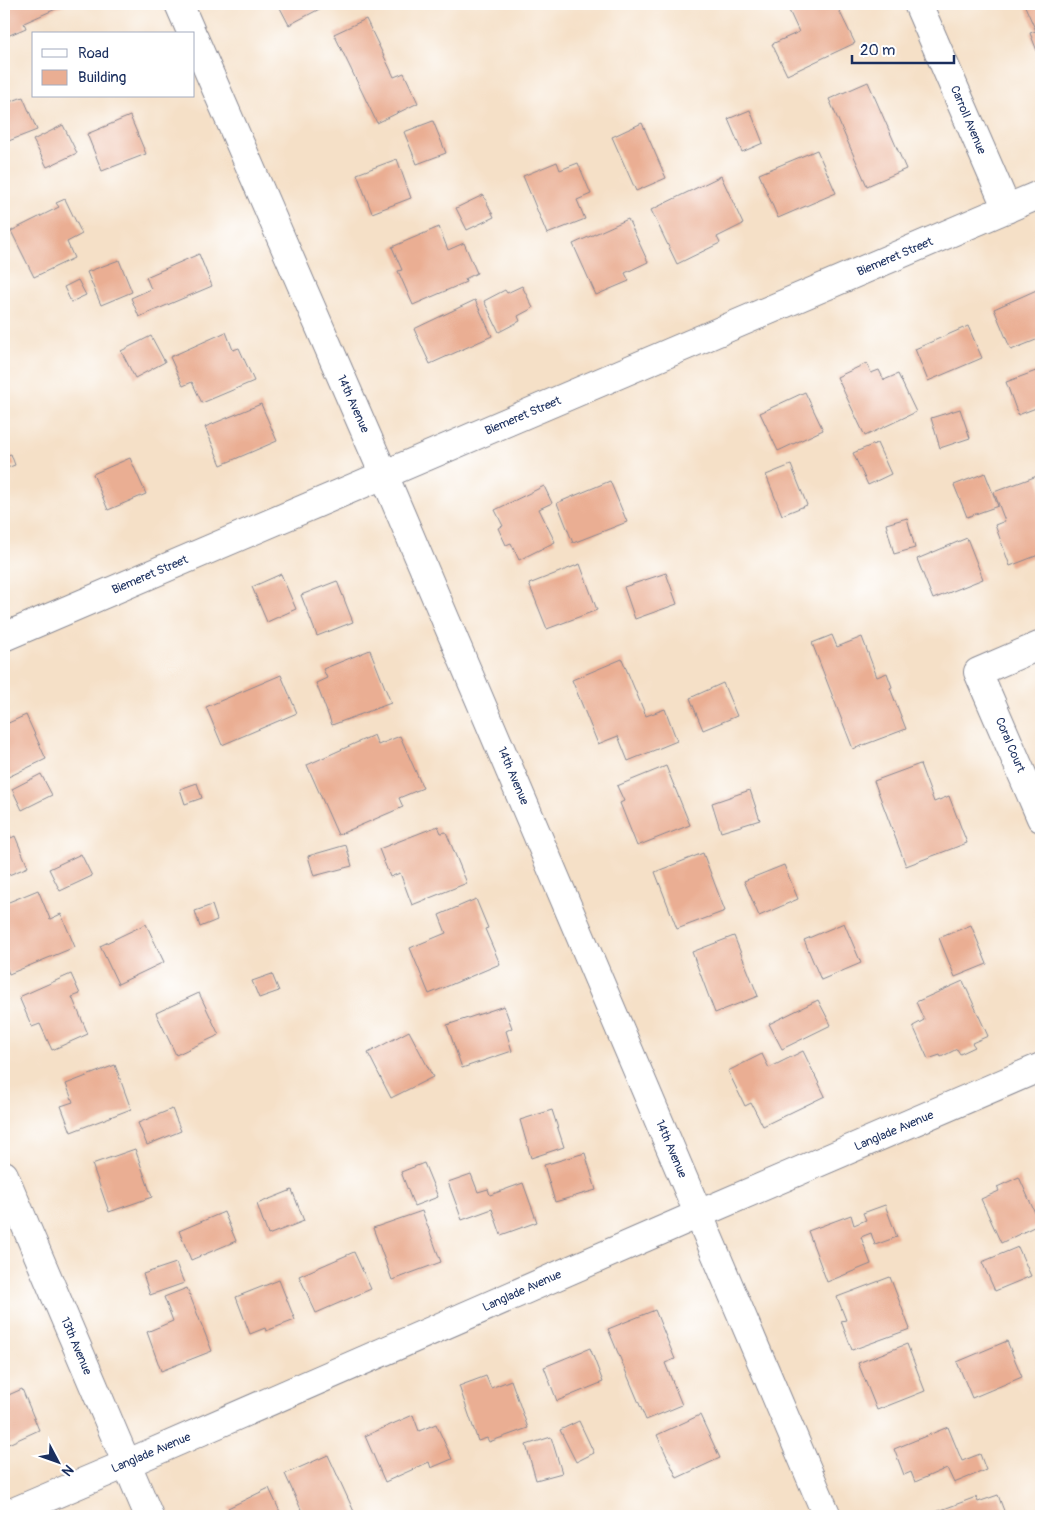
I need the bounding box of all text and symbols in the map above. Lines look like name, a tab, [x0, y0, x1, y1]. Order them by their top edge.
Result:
legend	[32, 32, 195, 98]
scale bar	[852, 32, 955, 64]
text: 20 m	[860, 41, 895, 60]
text: Road	[78, 44, 109, 63]
text: Building	[78, 68, 126, 87]
street label: Carroll Avenue	[947, 83, 989, 157]
street label: Biemeret Street	[855, 234, 935, 280]
street label: 14th Avenue	[334, 373, 372, 435]
street label: Biemeret Street	[483, 393, 563, 439]
street label: Biemeret Street	[110, 552, 190, 598]
street label: Coral Court	[992, 715, 1028, 775]
street label: 14th Avenue	[494, 745, 532, 807]
street label: Langlade Avenue	[852, 1108, 936, 1154]
street label: 14th Avenue	[652, 1118, 690, 1180]
street label: Langlade Avenue	[480, 1267, 564, 1315]
street label: 13th Avenue	[57, 1315, 95, 1377]
street label: Langlade Avenue	[109, 1430, 193, 1476]
north arrow	[32, 1438, 82, 1488]
text: N	[58, 1461, 77, 1479]

